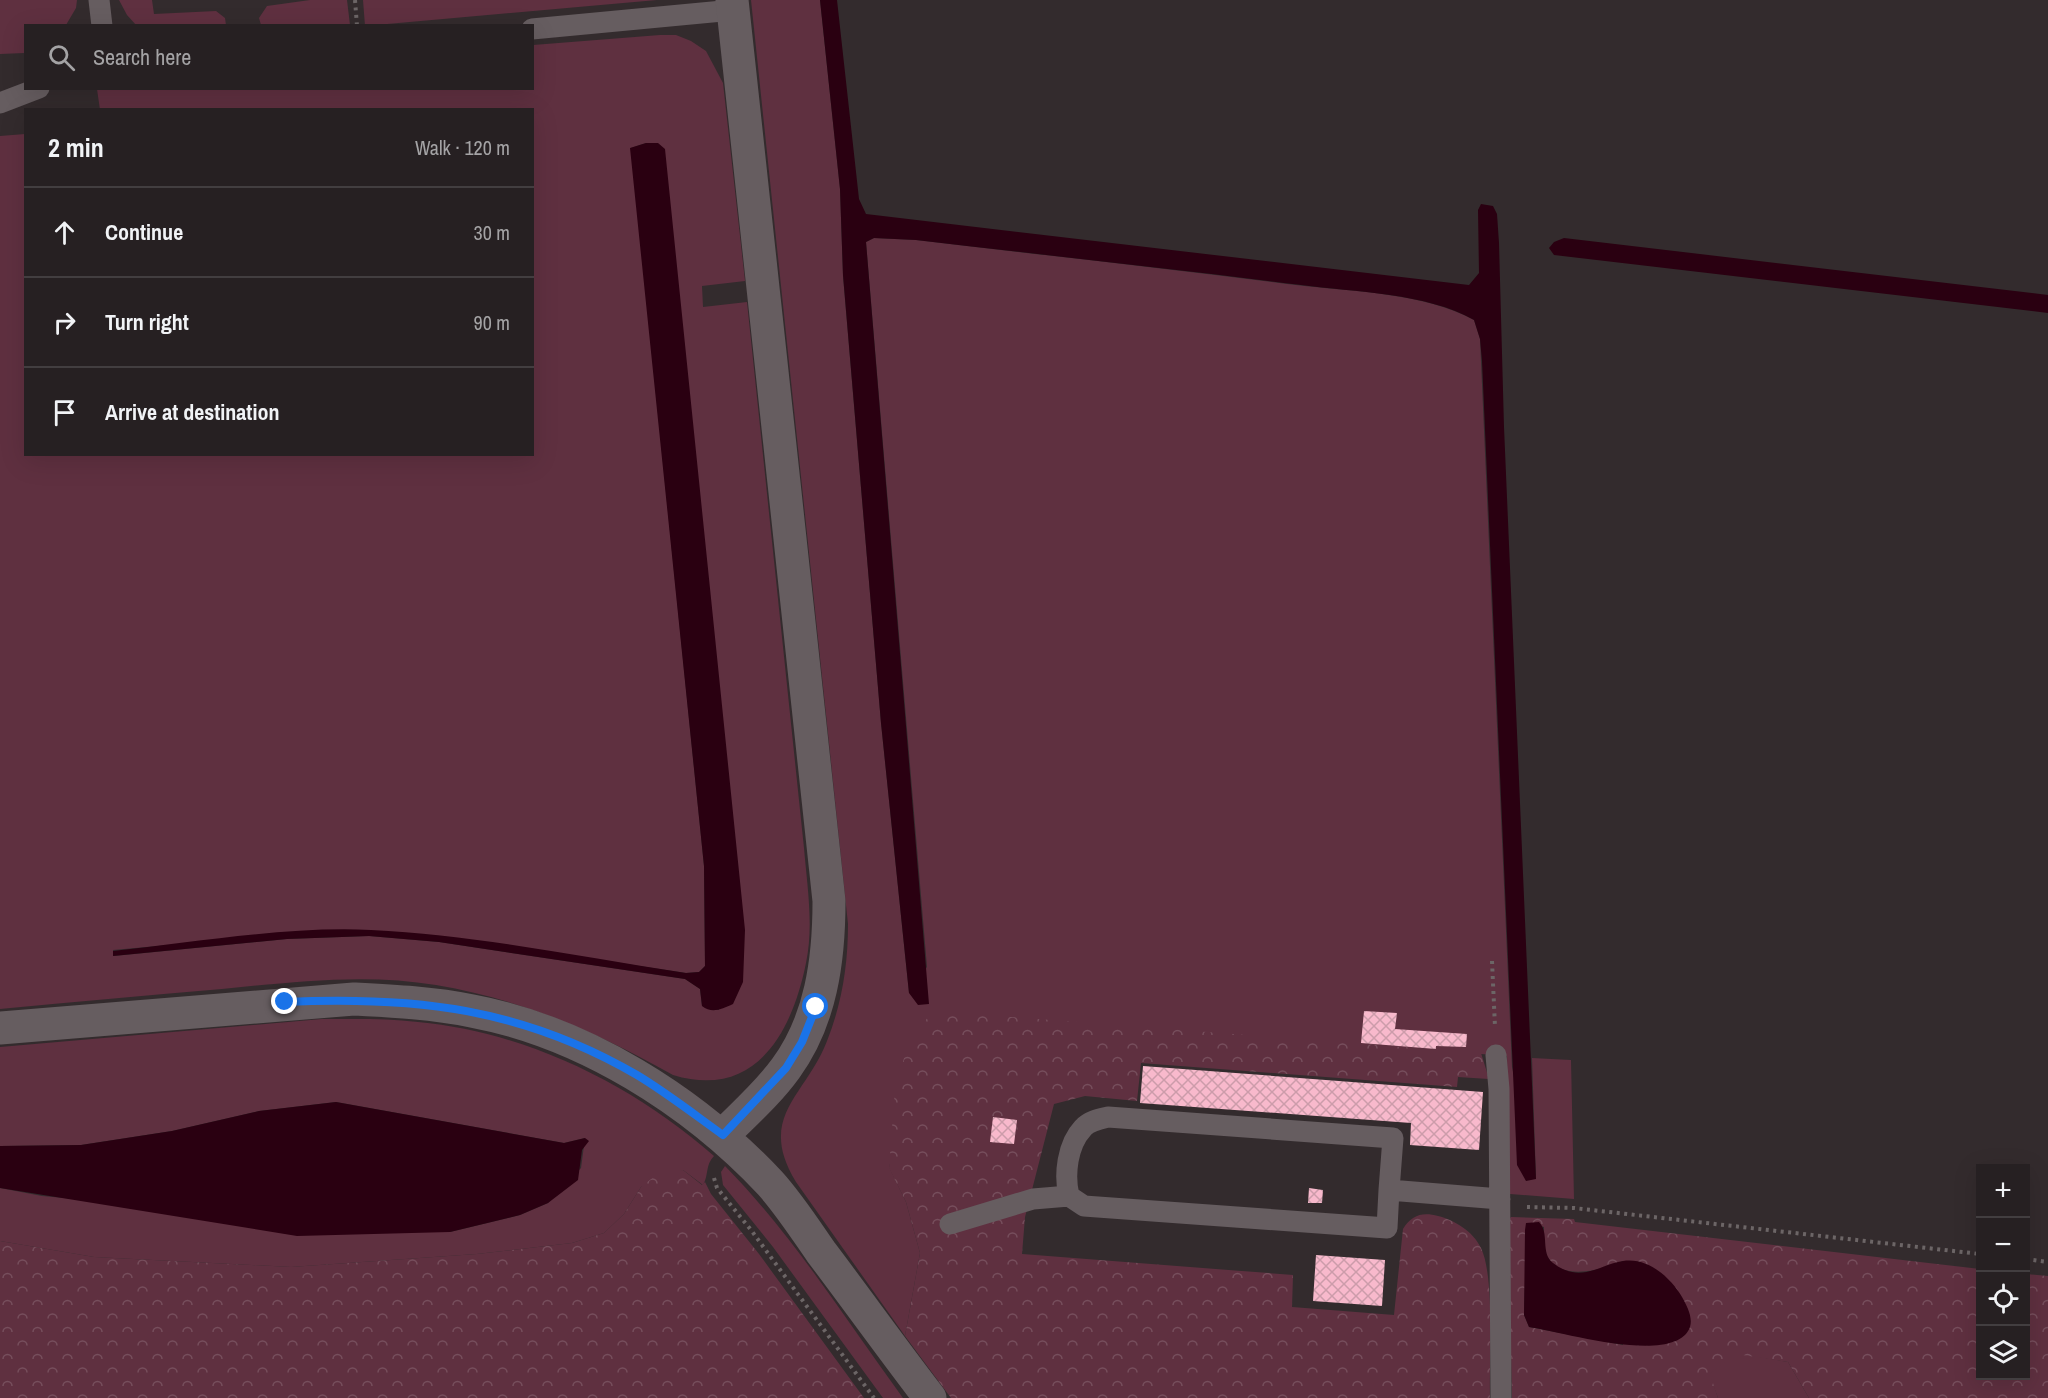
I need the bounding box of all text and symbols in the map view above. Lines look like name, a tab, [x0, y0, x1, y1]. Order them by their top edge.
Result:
search box	[24, 24, 534, 90]
icon: search	[45, 41, 78, 74]
text: Search here	[93, 42, 191, 72]
text: 2 min	[48, 130, 104, 165]
text: Walk · 120 m	[415, 134, 510, 161]
icon: ahead	[48, 216, 81, 249]
text: Continue	[105, 217, 183, 247]
text: 30 m	[474, 219, 510, 246]
icon: right	[48, 306, 81, 339]
text: Turn right	[105, 307, 189, 337]
text: 90 m	[474, 309, 510, 336]
icon: arrive	[48, 396, 81, 429]
text: Arrive at destination	[105, 397, 279, 427]
route end	[271, 988, 297, 1014]
route start	[802, 993, 828, 1019]
map controls	[1976, 1164, 2030, 1380]
button: +	[1976, 1164, 2030, 1218]
button: −	[1976, 1218, 2030, 1272]
button: locate	[1976, 1272, 2030, 1326]
button: layers	[1976, 1326, 2030, 1380]

